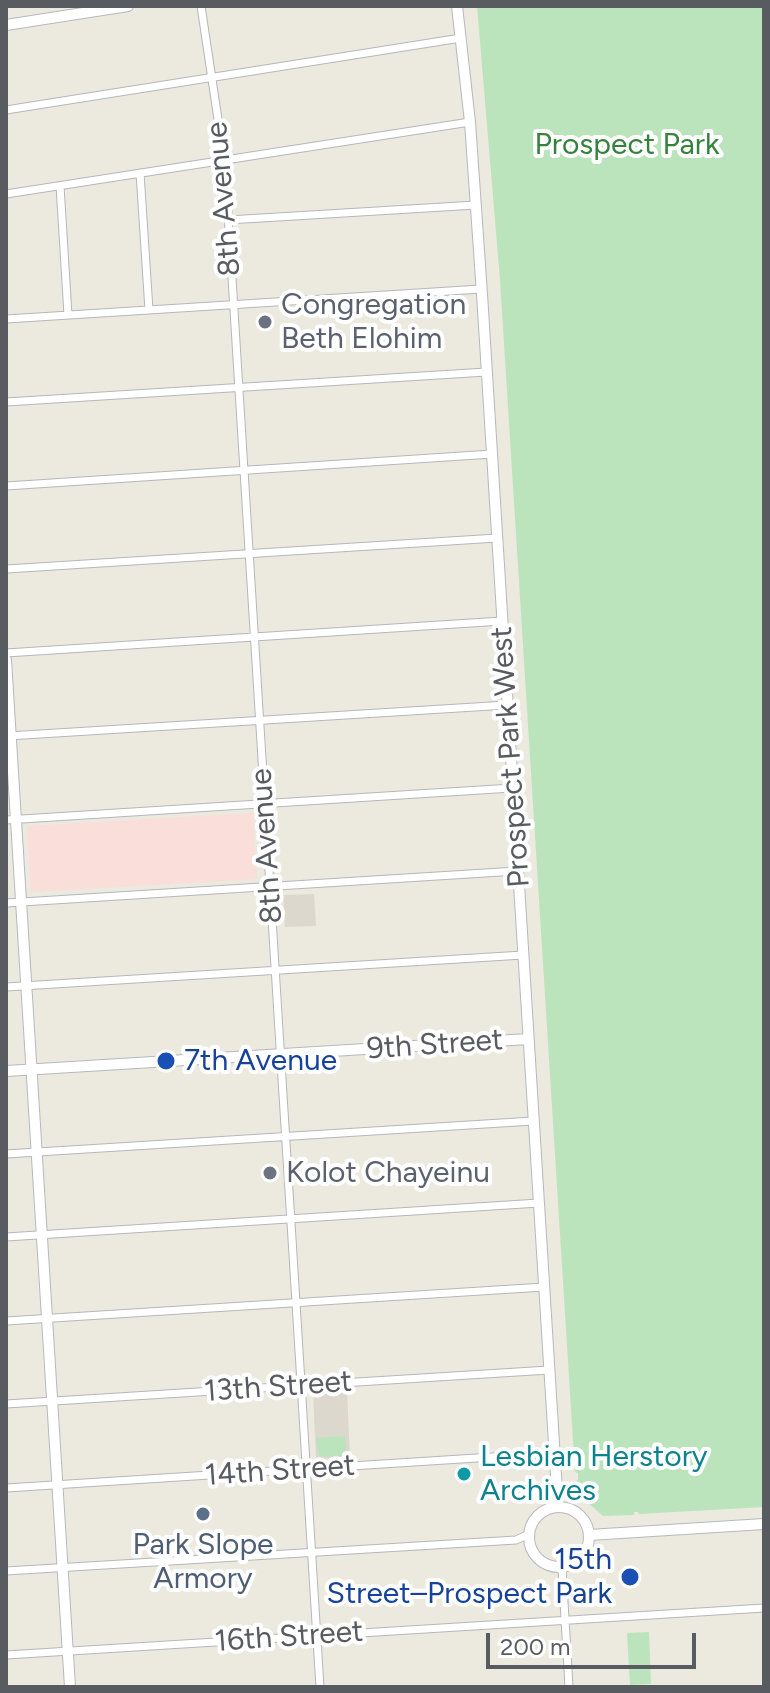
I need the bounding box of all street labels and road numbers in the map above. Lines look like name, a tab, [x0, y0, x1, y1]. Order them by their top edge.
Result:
street label: 8th Avenue	[199, 120, 249, 278]
street label: Prospect Park West	[484, 625, 538, 889]
street label: 8th Avenue	[244, 767, 290, 925]
street label: 9th Street	[366, 1022, 504, 1068]
street label: 13th Street	[203, 1364, 353, 1410]
street label: 14th Street	[204, 1448, 356, 1494]
street label: 16th Street	[213, 1614, 365, 1660]

